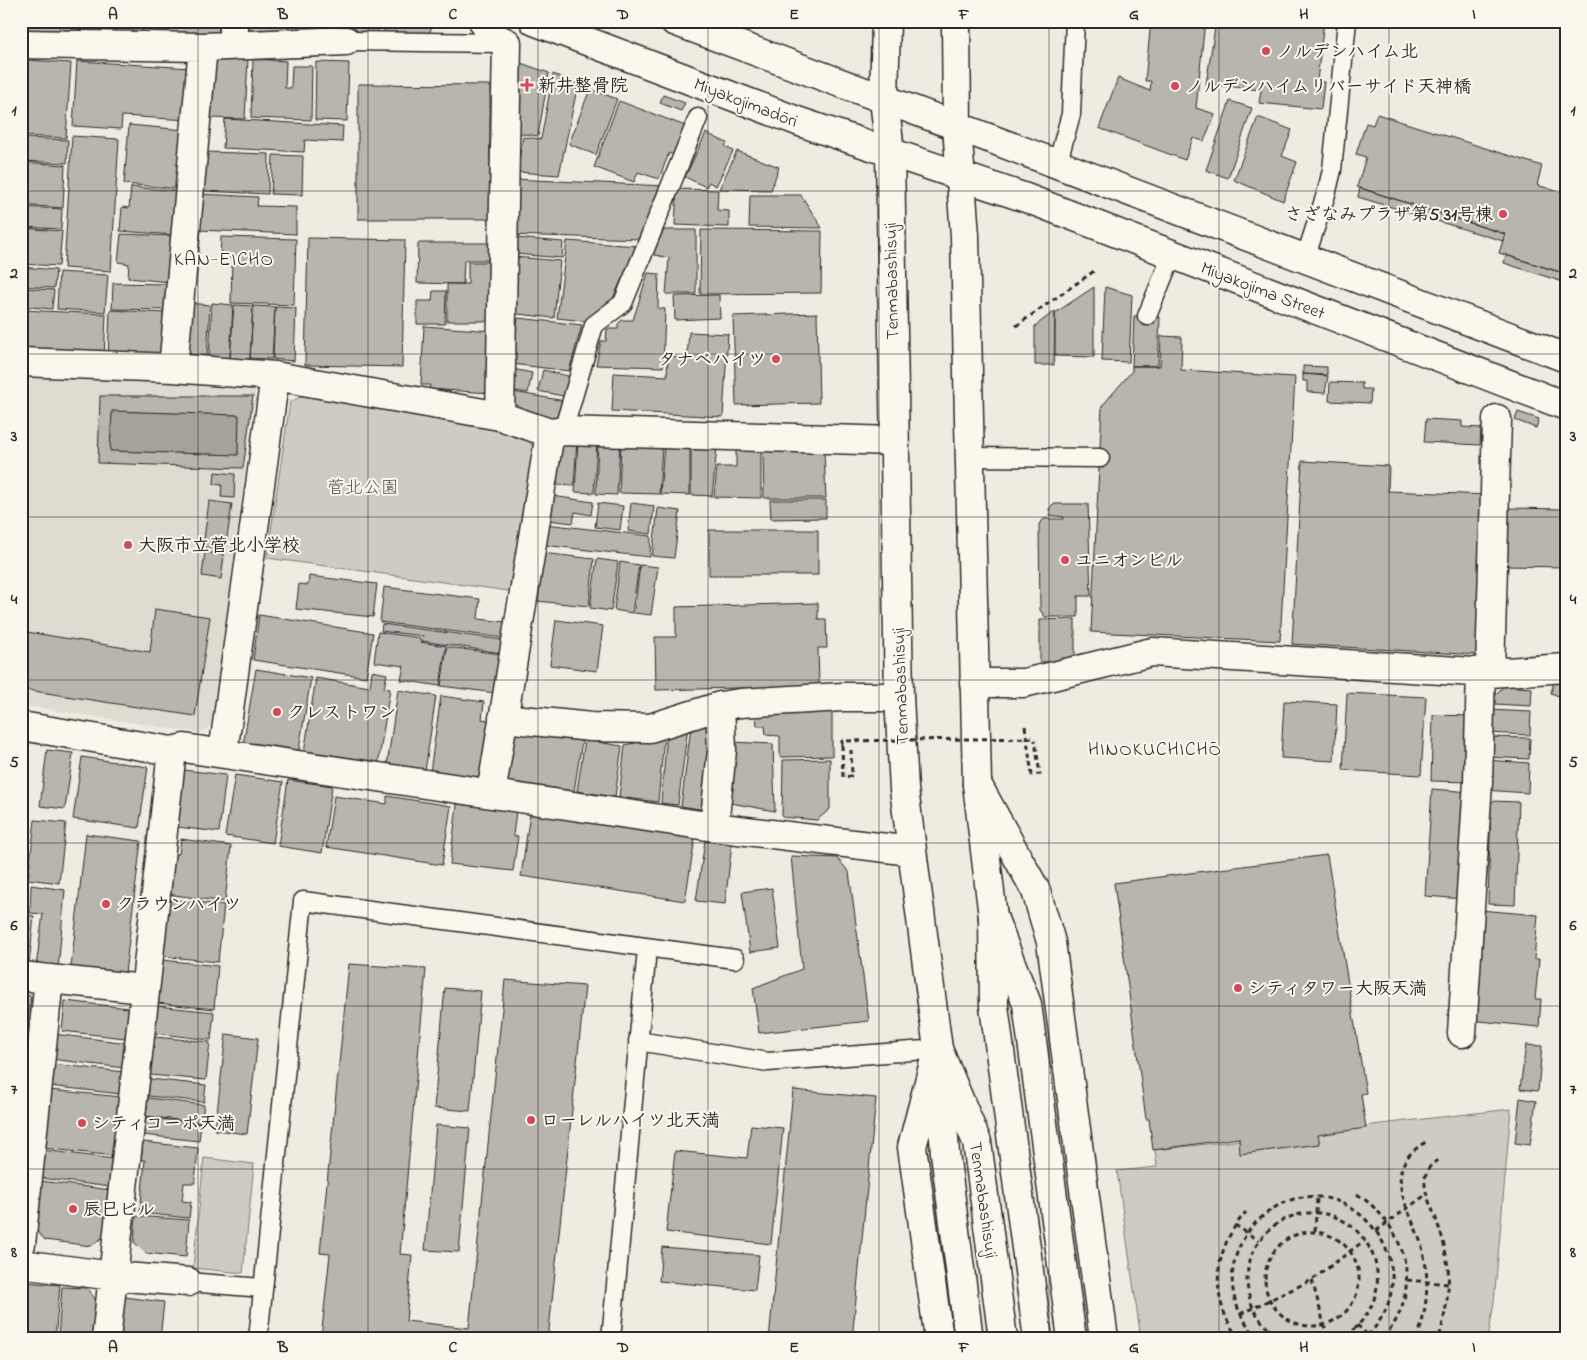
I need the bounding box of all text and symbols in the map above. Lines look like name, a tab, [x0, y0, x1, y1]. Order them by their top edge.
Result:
text: A	[108, 3, 118, 27]
text: B	[277, 3, 289, 27]
text: C	[449, 3, 458, 27]
text: D	[616, 3, 629, 27]
text: E	[789, 3, 799, 27]
text: F	[958, 3, 970, 27]
text: G	[1129, 3, 1139, 27]
text: H	[1299, 3, 1309, 27]
text: I	[1472, 3, 1476, 27]
place label: ノルデンハイム北	[1276, 40, 1419, 66]
marker: ノルデンハイム北	[1260, 45, 1272, 57]
street label: Miyakojimadōri	[689, 72, 801, 136]
place label: 新井整骨院	[538, 74, 628, 100]
place label: ノルデンハイムリバーサイド天神橋	[1185, 75, 1471, 101]
marker: 新井整骨院	[520, 78, 534, 92]
marker: ノルデンハイムリバーサイド天神橋	[1169, 80, 1181, 92]
text: 1	[11, 99, 17, 123]
text: 1	[1570, 99, 1576, 123]
place label: さざなみプラザ第5 31号棟	[1285, 203, 1493, 229]
marker: さざなみプラザ第5 31号棟	[1497, 208, 1509, 220]
street label: Tenmabashisuji	[879, 222, 907, 340]
district label: KAN-EICHO	[174, 247, 274, 274]
street label: Miyakojima Street	[1196, 256, 1328, 328]
text: 2	[9, 262, 18, 286]
text: 2	[1568, 262, 1577, 286]
place label: タナベハイツ	[658, 348, 766, 374]
marker: タナベハイツ	[770, 353, 782, 365]
text: 3	[10, 425, 18, 449]
text: 3	[1569, 425, 1577, 449]
park label: 菅北公園	[327, 476, 399, 502]
place label: 大阪市立菅北小学校	[138, 534, 300, 560]
marker: 大阪市立菅北小学校	[122, 539, 134, 551]
place label: ユニオンビル	[1075, 549, 1183, 575]
marker: ユニオンビル	[1059, 554, 1071, 566]
text: 4	[10, 588, 18, 612]
text: 4	[1569, 588, 1577, 612]
street label: Tenmabashisuji	[887, 627, 917, 745]
place label: クレストワン	[287, 701, 396, 727]
marker: クレストワン	[271, 706, 283, 718]
district label: HINOKUCHICHŌ	[1088, 737, 1222, 764]
text: 5	[9, 751, 19, 775]
text: 5	[1568, 751, 1578, 775]
place label: クラウンハイツ	[116, 893, 241, 919]
marker: クラウンハイツ	[100, 898, 112, 910]
text: 6	[9, 914, 18, 938]
text: 6	[1568, 914, 1577, 938]
place label: シティタワー大阪天満	[1248, 977, 1427, 1003]
marker: シティタワー大阪天満	[1232, 982, 1244, 994]
text: 7	[11, 1078, 18, 1102]
text: 7	[1570, 1078, 1577, 1102]
place label: ローレルハイツ北天満	[541, 1109, 720, 1135]
place label: シティコーポ天満	[92, 1112, 235, 1138]
marker: ローレルハイツ北天満	[525, 1114, 537, 1126]
marker: シティコーポ天満	[76, 1117, 88, 1129]
street label: Tenmabashisuji	[961, 1140, 1003, 1260]
place label: 辰巳ビル	[83, 1198, 155, 1224]
marker: 辰巳ビル	[67, 1203, 79, 1215]
text: 8	[10, 1241, 17, 1265]
text: 8	[1569, 1241, 1576, 1265]
text: A	[108, 1336, 118, 1360]
text: B	[277, 1336, 289, 1360]
text: C	[449, 1336, 458, 1360]
text: D	[616, 1336, 629, 1360]
text: E	[789, 1336, 799, 1360]
text: F	[958, 1336, 970, 1360]
text: G	[1129, 1336, 1139, 1360]
text: H	[1299, 1336, 1309, 1360]
text: I	[1472, 1336, 1476, 1360]

